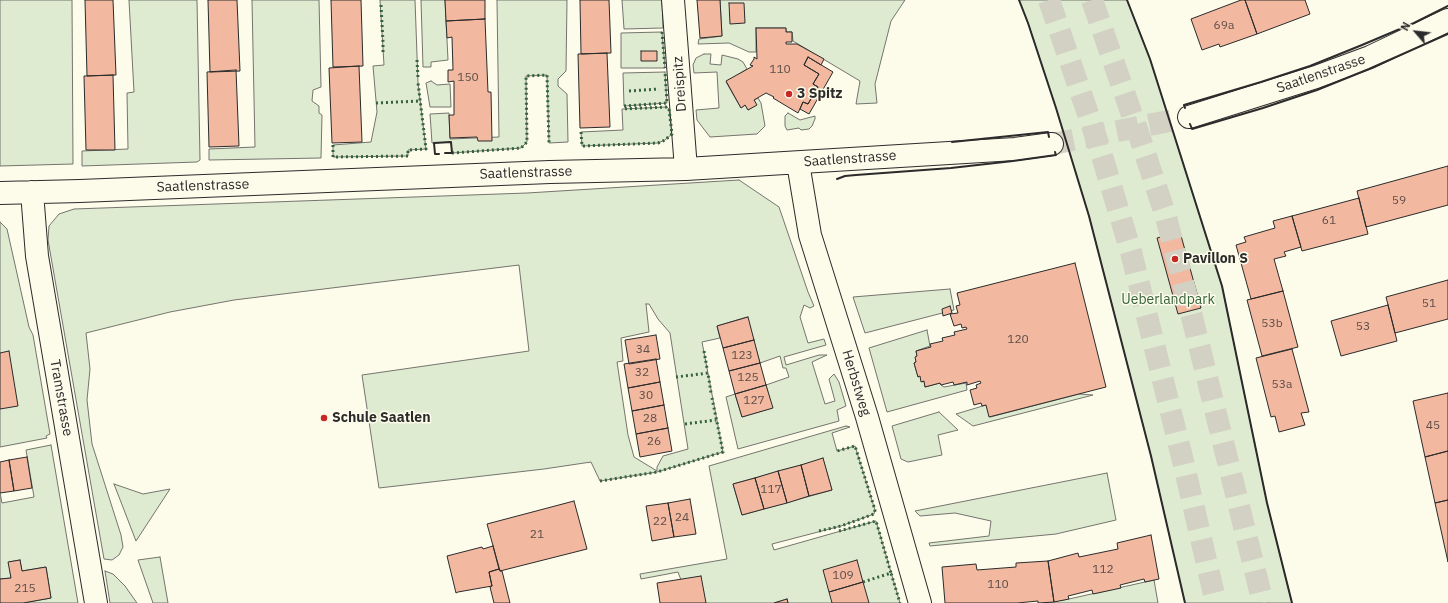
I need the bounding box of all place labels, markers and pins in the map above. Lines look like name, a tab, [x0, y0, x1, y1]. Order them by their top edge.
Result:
place label: 3 Spitz	[797, 86, 843, 102]
marker: 3 Spitz	[784, 89, 794, 99]
place label: Pavillon S	[1183, 251, 1248, 267]
marker: Pavillon S	[1170, 254, 1180, 264]
place label: Schule Saatlen	[332, 410, 430, 426]
marker: Schule Saatlen	[319, 413, 329, 423]

